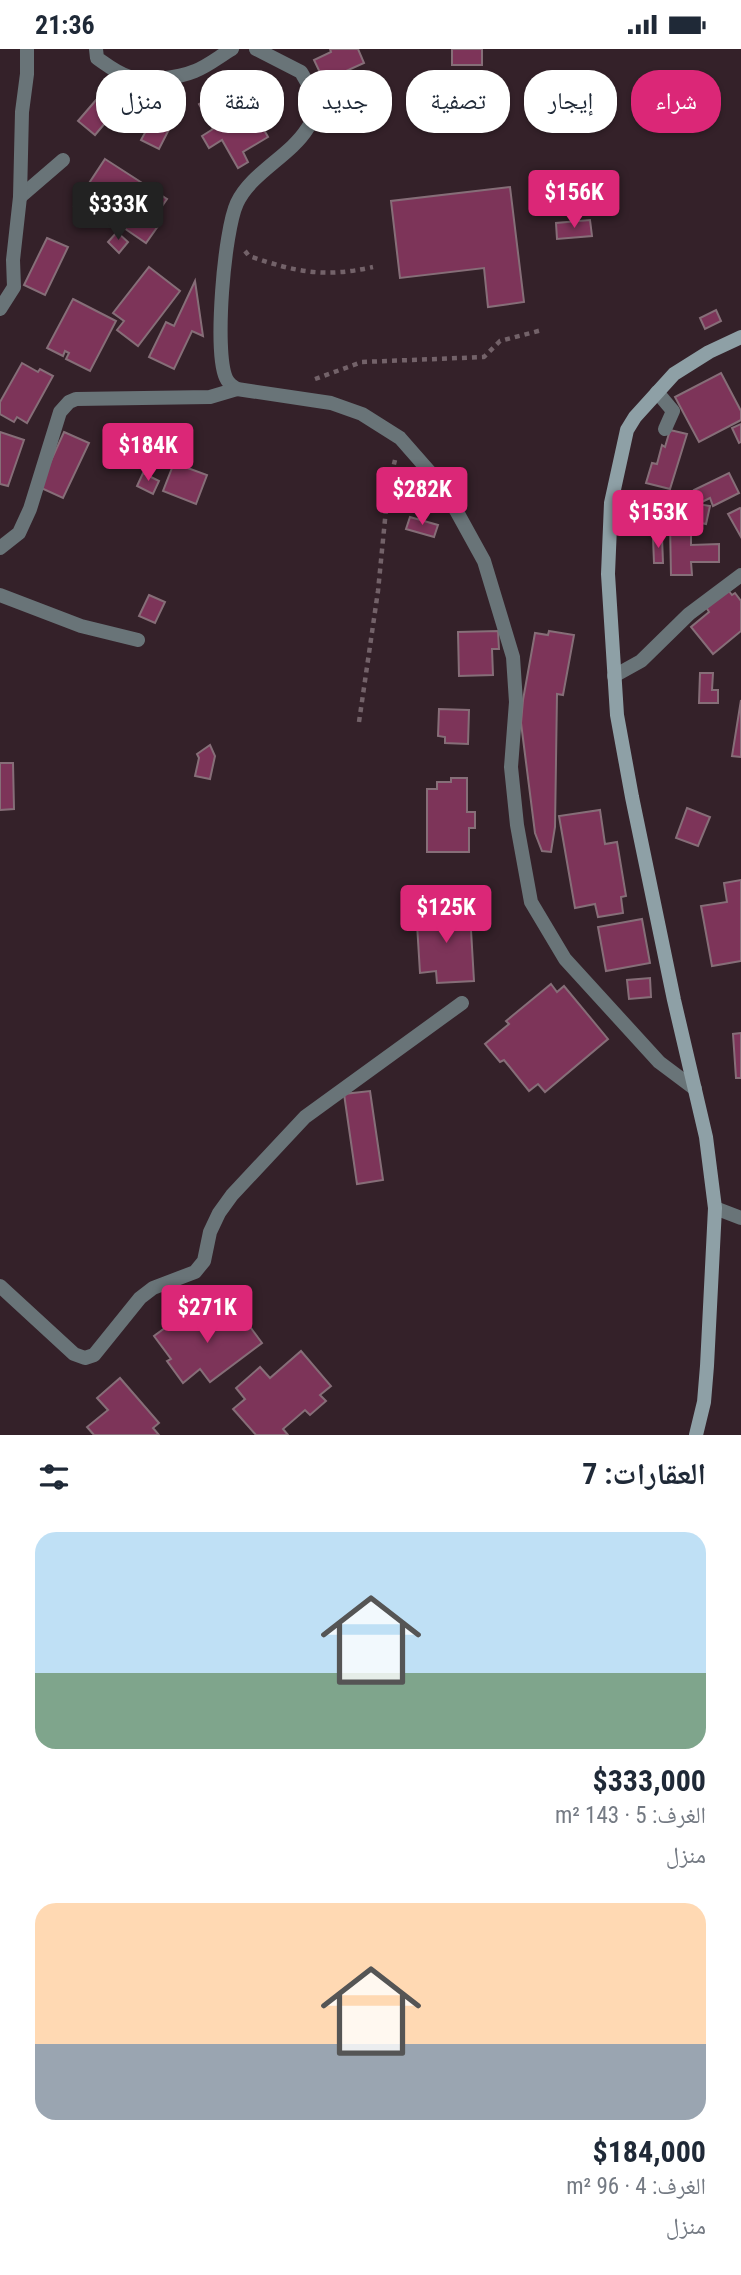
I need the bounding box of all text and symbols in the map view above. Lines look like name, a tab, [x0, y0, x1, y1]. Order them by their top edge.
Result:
text: 21:36	[35, 10, 95, 40]
chip: منزل	[96, 70, 186, 133]
chip: شقة	[200, 70, 284, 133]
chip: جديد	[298, 70, 392, 133]
chip: تصفية	[406, 70, 510, 133]
chip: إيجار	[524, 70, 617, 133]
chip: شراء	[631, 70, 721, 133]
pin: $156K	[525, 171, 623, 230]
text: $156K	[544, 179, 604, 206]
pin: $333K	[69, 183, 167, 242]
text: $333K	[88, 191, 148, 218]
pin: $184K	[99, 423, 197, 483]
text: $184K	[118, 432, 178, 459]
pin: $282K	[373, 468, 471, 527]
text: $282K	[392, 476, 452, 503]
pin: $153K	[609, 491, 707, 550]
text: $153K	[628, 499, 688, 526]
pin: $125K	[397, 885, 495, 945]
text: $125K	[416, 894, 476, 921]
pin: $271K	[158, 1285, 256, 1345]
text: $271K	[177, 1294, 237, 1321]
text: العقارات: 7	[582, 1456, 706, 1491]
icon: filters	[35, 1458, 73, 1496]
icon: home	[308, 1577, 434, 1703]
text: $333,000	[593, 1763, 706, 1798]
text: الغرف: 5 · 143 m²	[555, 1802, 706, 1829]
text: منزل	[666, 1842, 706, 1869]
icon: home	[308, 1948, 434, 2074]
text: $184,000	[593, 2134, 706, 2169]
text: الغرف: 4 · 96 m²	[566, 2173, 706, 2200]
text: منزل	[666, 2213, 706, 2240]

